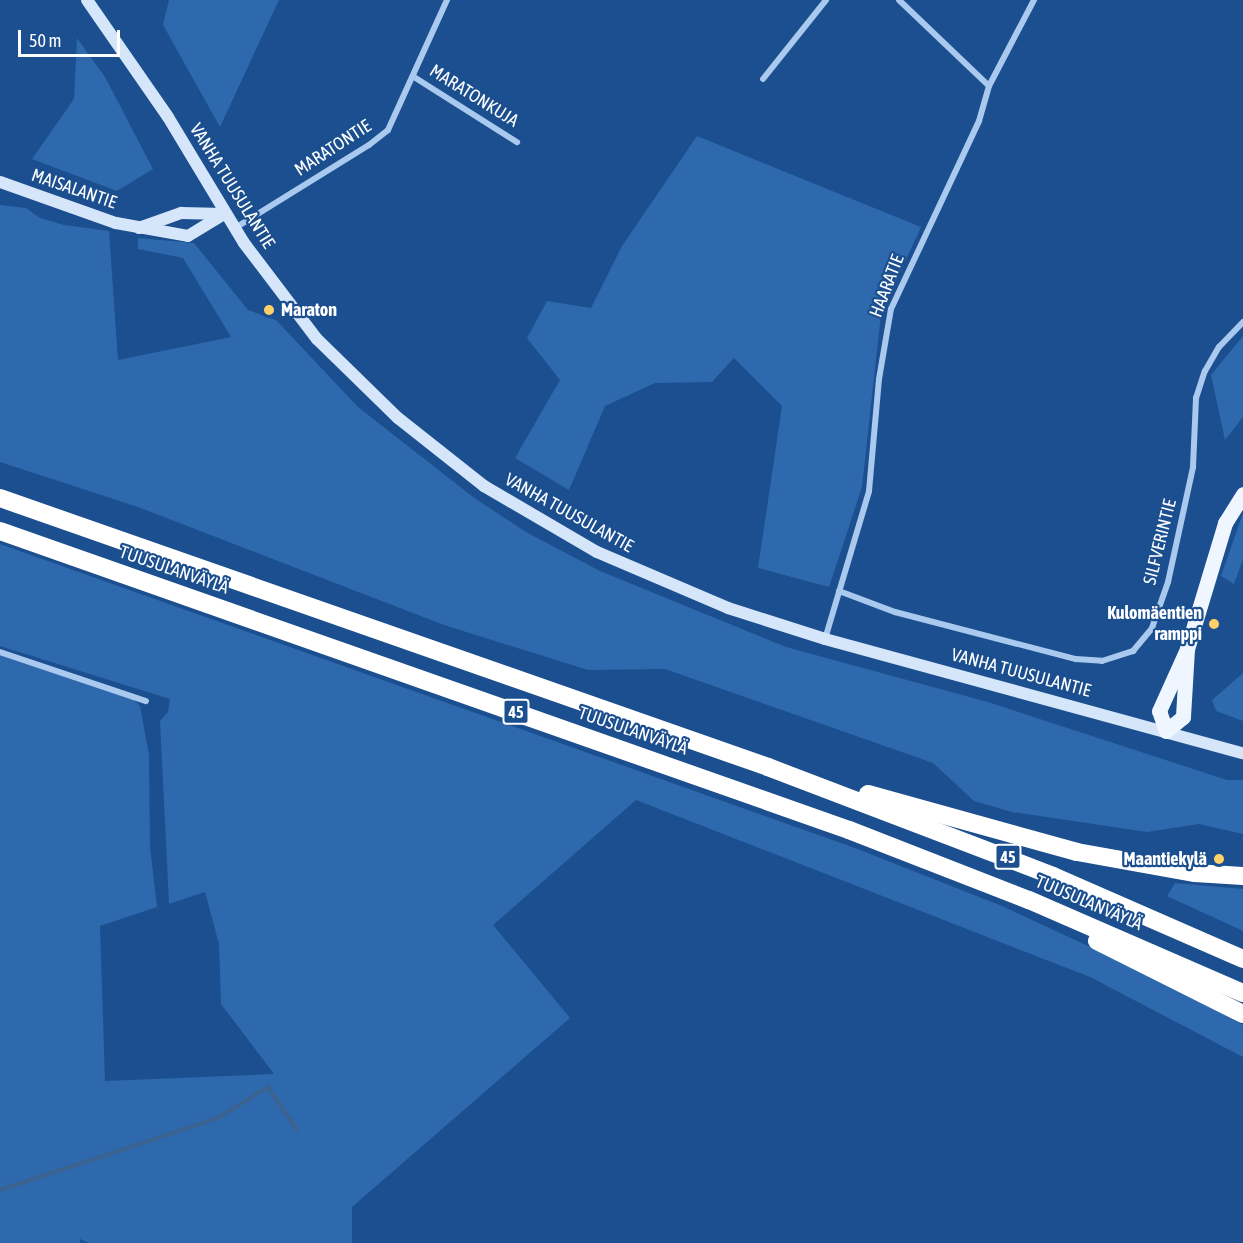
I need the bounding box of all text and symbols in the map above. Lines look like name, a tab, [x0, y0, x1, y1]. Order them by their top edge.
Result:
scale bar	[21, 18, 123, 56]
text: 50 m	[29, 30, 61, 51]
street label: MARATONKUJA	[426, 60, 522, 132]
street label: MARATONTIE	[291, 115, 375, 181]
street label: VANHA TUUSULANTIE	[185, 119, 279, 253]
street label: MAISALANTIE	[29, 164, 119, 214]
street label: HAARATIE	[865, 252, 909, 320]
place label: Maraton	[281, 299, 337, 321]
marker: Maraton	[262, 303, 276, 317]
street label: VANHA TUUSULANTIE	[501, 469, 637, 557]
street label: SILFVERINTIE	[1139, 497, 1181, 587]
street label: TUUSULANVÄYLÄ	[117, 541, 231, 599]
place label: Kulomäentien ramppi	[1107, 603, 1202, 646]
marker: Kulomäentien ramppi	[1207, 617, 1221, 631]
street label: VANHA TUUSULANTIE	[949, 644, 1093, 702]
road number: 45	[501, 699, 531, 725]
street label: TUUSULANVÄYLÄ	[576, 702, 690, 760]
road number: 45	[993, 844, 1023, 870]
place label: Maantiekylä	[1123, 848, 1207, 870]
marker: Maantiekylä	[1212, 852, 1226, 866]
street label: TUUSULANVÄYLÄ	[1032, 871, 1146, 935]

